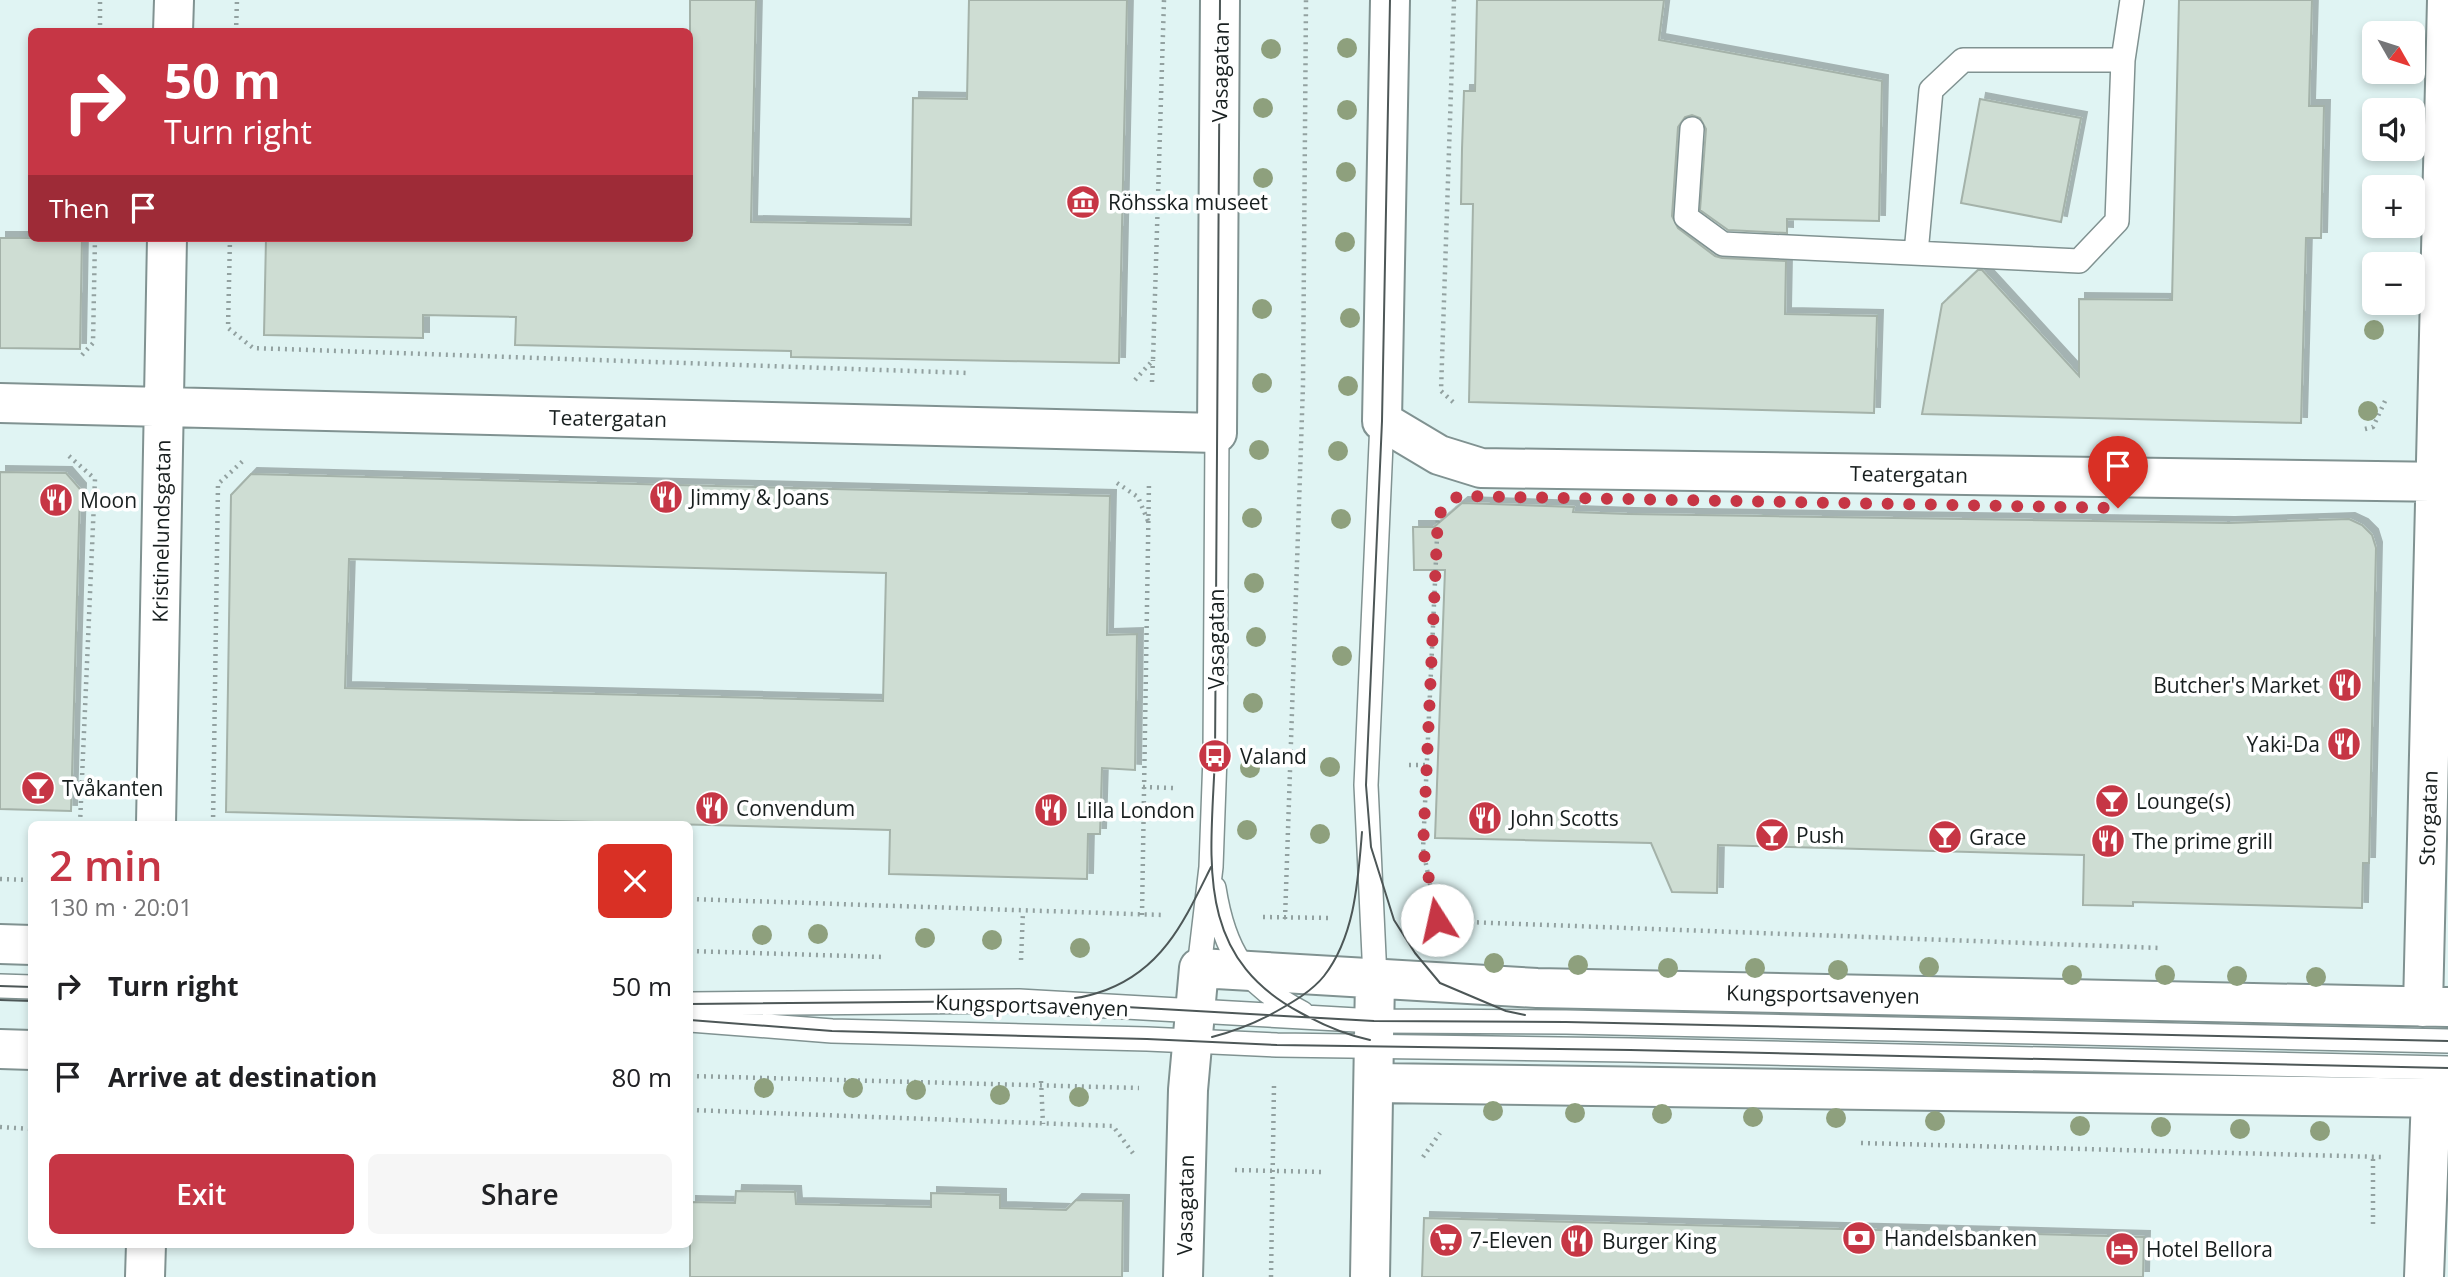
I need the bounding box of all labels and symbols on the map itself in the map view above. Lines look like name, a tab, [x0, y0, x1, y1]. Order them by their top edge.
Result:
street label: Vasagatan	[1205, 21, 1235, 123]
north arrow	[2362, 21, 2426, 84]
museum icon: Röhsska museet	[1064, 183, 1102, 221]
place label: Röhsska museet	[1108, 188, 1268, 216]
street label: Teatergatan	[549, 403, 667, 433]
pin	[2088, 436, 2148, 508]
street label: Kristinelundsgatan	[145, 439, 177, 623]
street label: Teatergatan	[1850, 459, 1968, 489]
restaurant icon: Jimmy & Joans	[647, 478, 685, 516]
restaurant icon: Moon	[37, 481, 75, 519]
place label: Jimmy & Joans	[688, 483, 829, 511]
place label: Moon	[80, 486, 137, 514]
street label: Vasagatan	[1202, 589, 1230, 689]
restaurant icon: Butcher's Market	[2326, 666, 2364, 704]
place label: Butcher's Market	[2153, 671, 2320, 699]
restaurant icon: Yaki-Da	[2325, 725, 2363, 763]
place label: Yaki-Da	[2247, 730, 2320, 758]
bus stop icon: Valand	[1196, 737, 1234, 775]
place label: Valand	[1240, 742, 1307, 770]
bar icon: Tvåkanten	[19, 769, 57, 807]
street label: Storgatan	[2412, 770, 2444, 866]
place label: Tvåkanten	[62, 774, 163, 802]
bar icon: Lounge(s)	[2093, 782, 2131, 820]
place label: Lounge(s)	[2136, 787, 2231, 815]
restaurant icon: Convendum	[693, 789, 731, 827]
restaurant icon: Lilla London	[1032, 791, 1070, 829]
place label: Convendum	[736, 794, 855, 822]
place label: Lilla London	[1076, 796, 1195, 824]
restaurant icon: John Scotts	[1466, 799, 1504, 837]
place label: John Scotts	[1508, 804, 1619, 832]
bar icon: Push	[1753, 816, 1791, 854]
bar icon: Grace	[1926, 818, 1964, 856]
place label: Push	[1796, 821, 1844, 849]
restaurant icon: The prime grill	[2089, 822, 2127, 860]
place label: Grace	[1969, 823, 2026, 851]
place label: The prime grill	[2132, 827, 2273, 855]
position arrow	[1400, 883, 1474, 957]
street label: Kungsportsavenyen	[1726, 978, 1920, 1010]
street label: Kungsportsavenyen	[935, 988, 1129, 1022]
street label: Vasagatan	[1170, 1154, 1200, 1256]
bank icon: Handelsbanken	[1840, 1219, 1878, 1257]
supermarket icon: 7-Eleven	[1427, 1221, 1465, 1259]
restaurant icon: Burger King	[1558, 1222, 1596, 1260]
place label: Handelsbanken	[1884, 1224, 2037, 1252]
place label: 7-Eleven	[1470, 1226, 1553, 1254]
place label: Burger King	[1602, 1227, 1717, 1255]
hotel icon: Hotel Bellora	[2103, 1230, 2141, 1268]
place label: Hotel Bellora	[2146, 1235, 2273, 1263]

